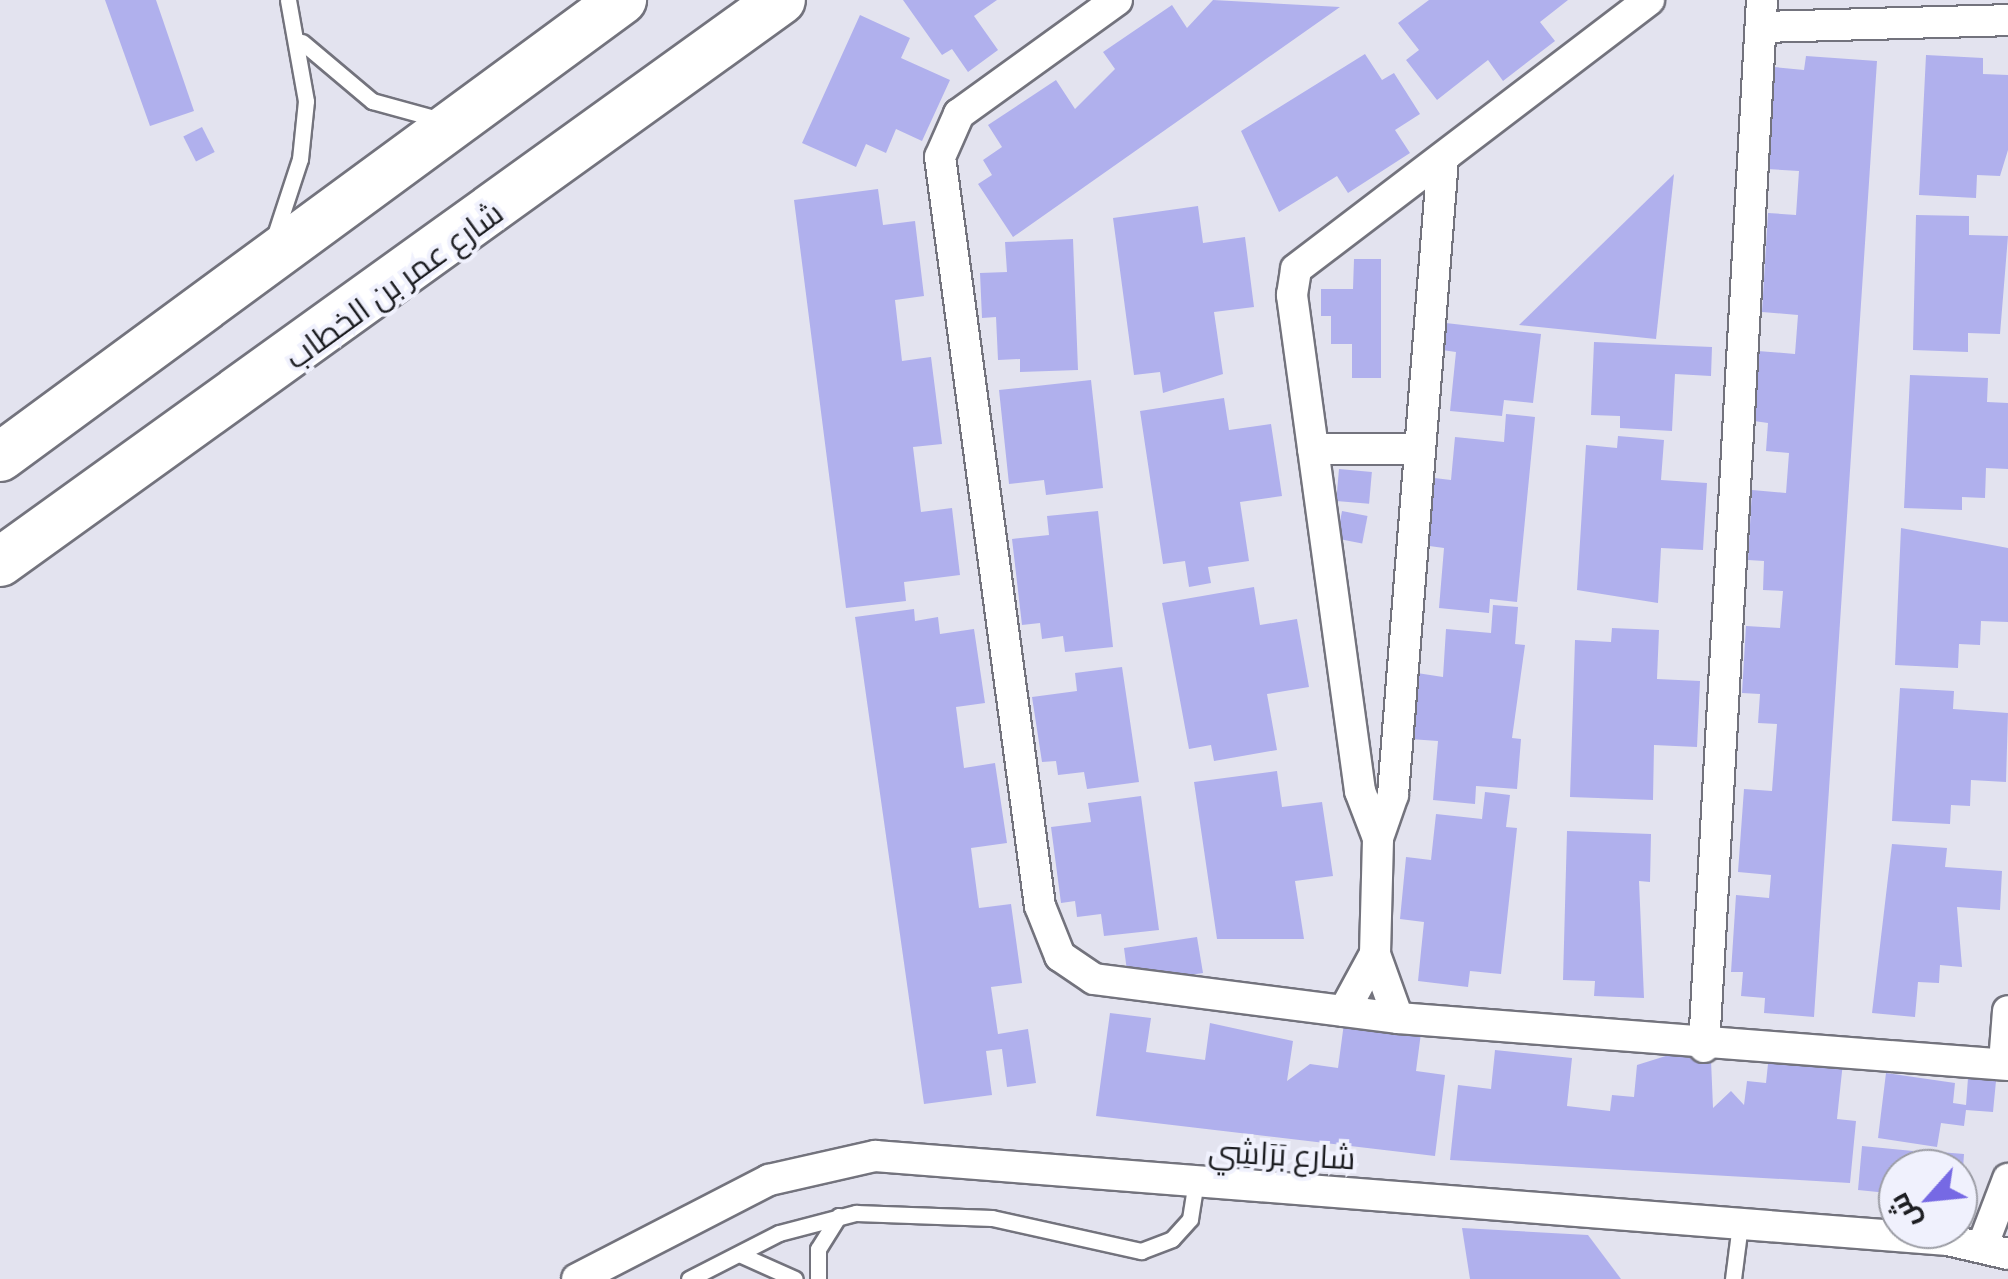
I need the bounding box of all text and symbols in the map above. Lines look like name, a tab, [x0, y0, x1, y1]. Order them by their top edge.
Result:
street label: شارع عمر بن الخطاب	[277, 192, 509, 376]
street label: شارع بَرَاشِي	[1207, 1130, 1357, 1176]
north arrow	[1878, 1149, 1978, 1249]
text: ش	[1880, 1188, 1926, 1235]

